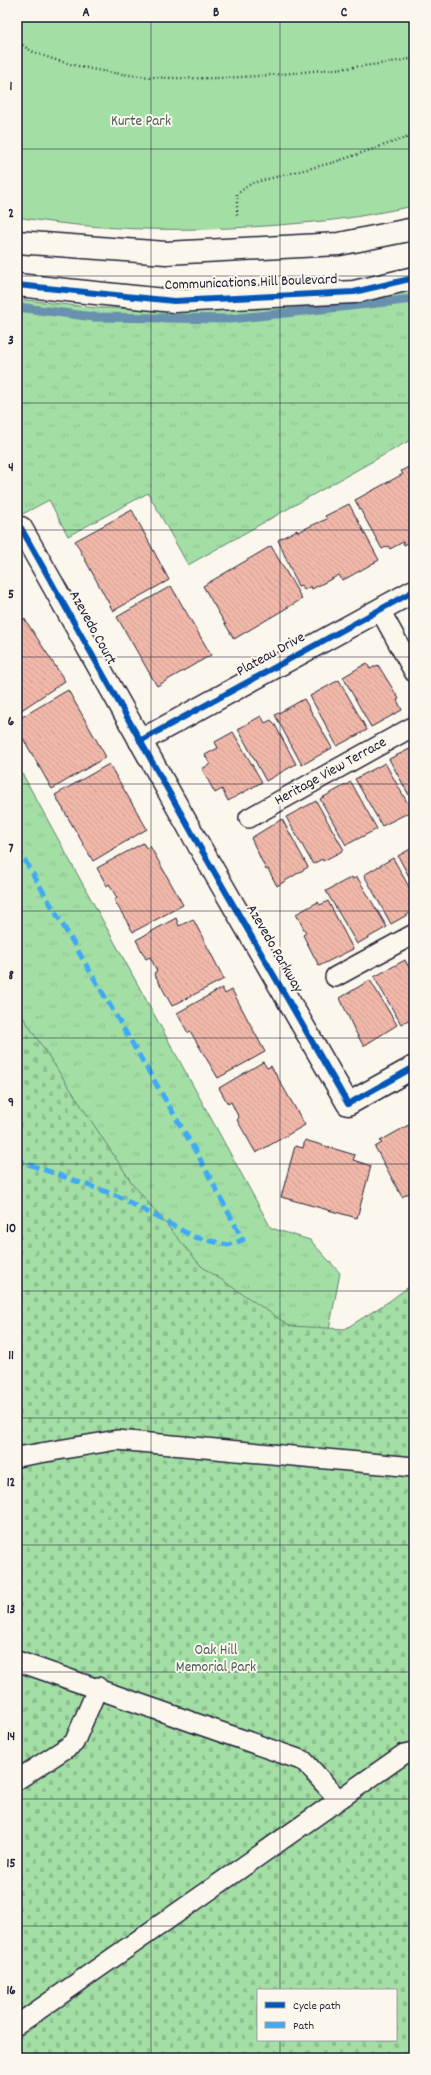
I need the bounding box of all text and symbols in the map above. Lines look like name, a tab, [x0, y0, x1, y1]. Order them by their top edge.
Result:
text: A	[82, 4, 90, 23]
text: B	[213, 4, 219, 23]
text: C	[341, 4, 348, 23]
text: 1	[10, 78, 13, 97]
park label: Kurte Park	[111, 111, 171, 133]
text: 2	[8, 205, 14, 224]
street label: Communications Hill Boulevard	[164, 269, 338, 297]
text: 3	[8, 332, 14, 351]
text: 4	[8, 459, 14, 478]
text: 5	[8, 586, 14, 605]
street label: Azevedo Court	[62, 587, 122, 670]
street label: Plateau Drive	[233, 627, 310, 683]
text: 6	[8, 713, 15, 732]
street label: Heritage View Terrace	[271, 732, 391, 812]
text: 7	[9, 840, 14, 859]
street label: Azevedo Parkway	[240, 901, 309, 998]
text: 8	[8, 967, 14, 986]
text: 9	[8, 1094, 14, 1113]
text: 10	[6, 1220, 16, 1239]
text: 11	[8, 1347, 14, 1366]
text: 12	[7, 1474, 16, 1493]
text: 13	[7, 1601, 16, 1620]
park label: Oak Hill Memorial Park	[176, 1640, 256, 1679]
text: 14	[7, 1728, 15, 1747]
text: 15	[7, 1855, 15, 1874]
text: 16	[6, 1982, 16, 2001]
legend	[257, 1989, 397, 2041]
text: Cycle path	[293, 1998, 341, 2015]
text: Path	[293, 2018, 314, 2035]

